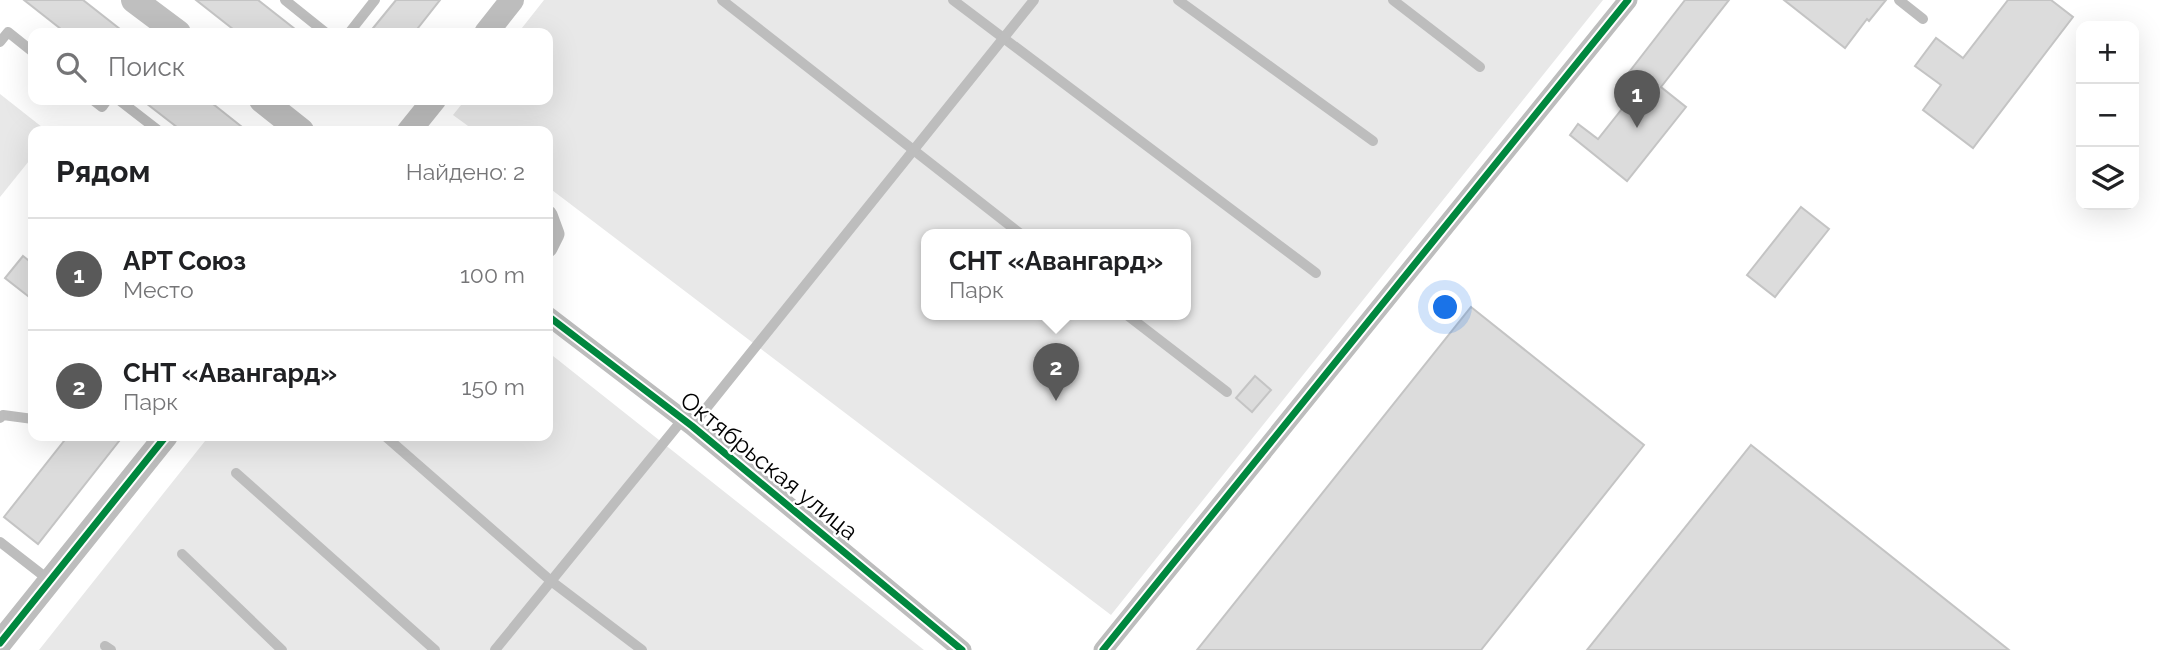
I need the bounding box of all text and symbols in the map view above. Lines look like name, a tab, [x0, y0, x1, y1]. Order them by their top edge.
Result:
map controls	[2076, 21, 2139, 210]
button: +	[2076, 21, 2139, 84]
search box	[28, 28, 553, 105]
icon: search	[52, 48, 90, 86]
text: Поиск	[108, 52, 185, 82]
pin: 1	[1614, 70, 1660, 128]
button: −	[2076, 84, 2139, 147]
button: layers	[2076, 147, 2139, 210]
text: Рядом	[56, 154, 150, 189]
text: Найдено: 2	[406, 158, 525, 185]
popup	[921, 229, 1191, 320]
text: АРТ Союз	[123, 246, 246, 276]
text: СНТ «Авангард»	[949, 246, 1163, 276]
text: 1	[73, 261, 85, 288]
text: 100 m	[460, 261, 525, 288]
text: Место	[123, 276, 194, 303]
text: Парк	[949, 276, 1004, 303]
your location	[1428, 290, 1462, 324]
pin: 2	[1033, 343, 1079, 401]
text: СНТ «Авангард»	[123, 358, 337, 388]
text: 2	[73, 373, 85, 400]
text: 150 m	[462, 373, 525, 400]
street label: Октябрьская улица	[675, 385, 864, 546]
text: Парк	[123, 388, 178, 415]

